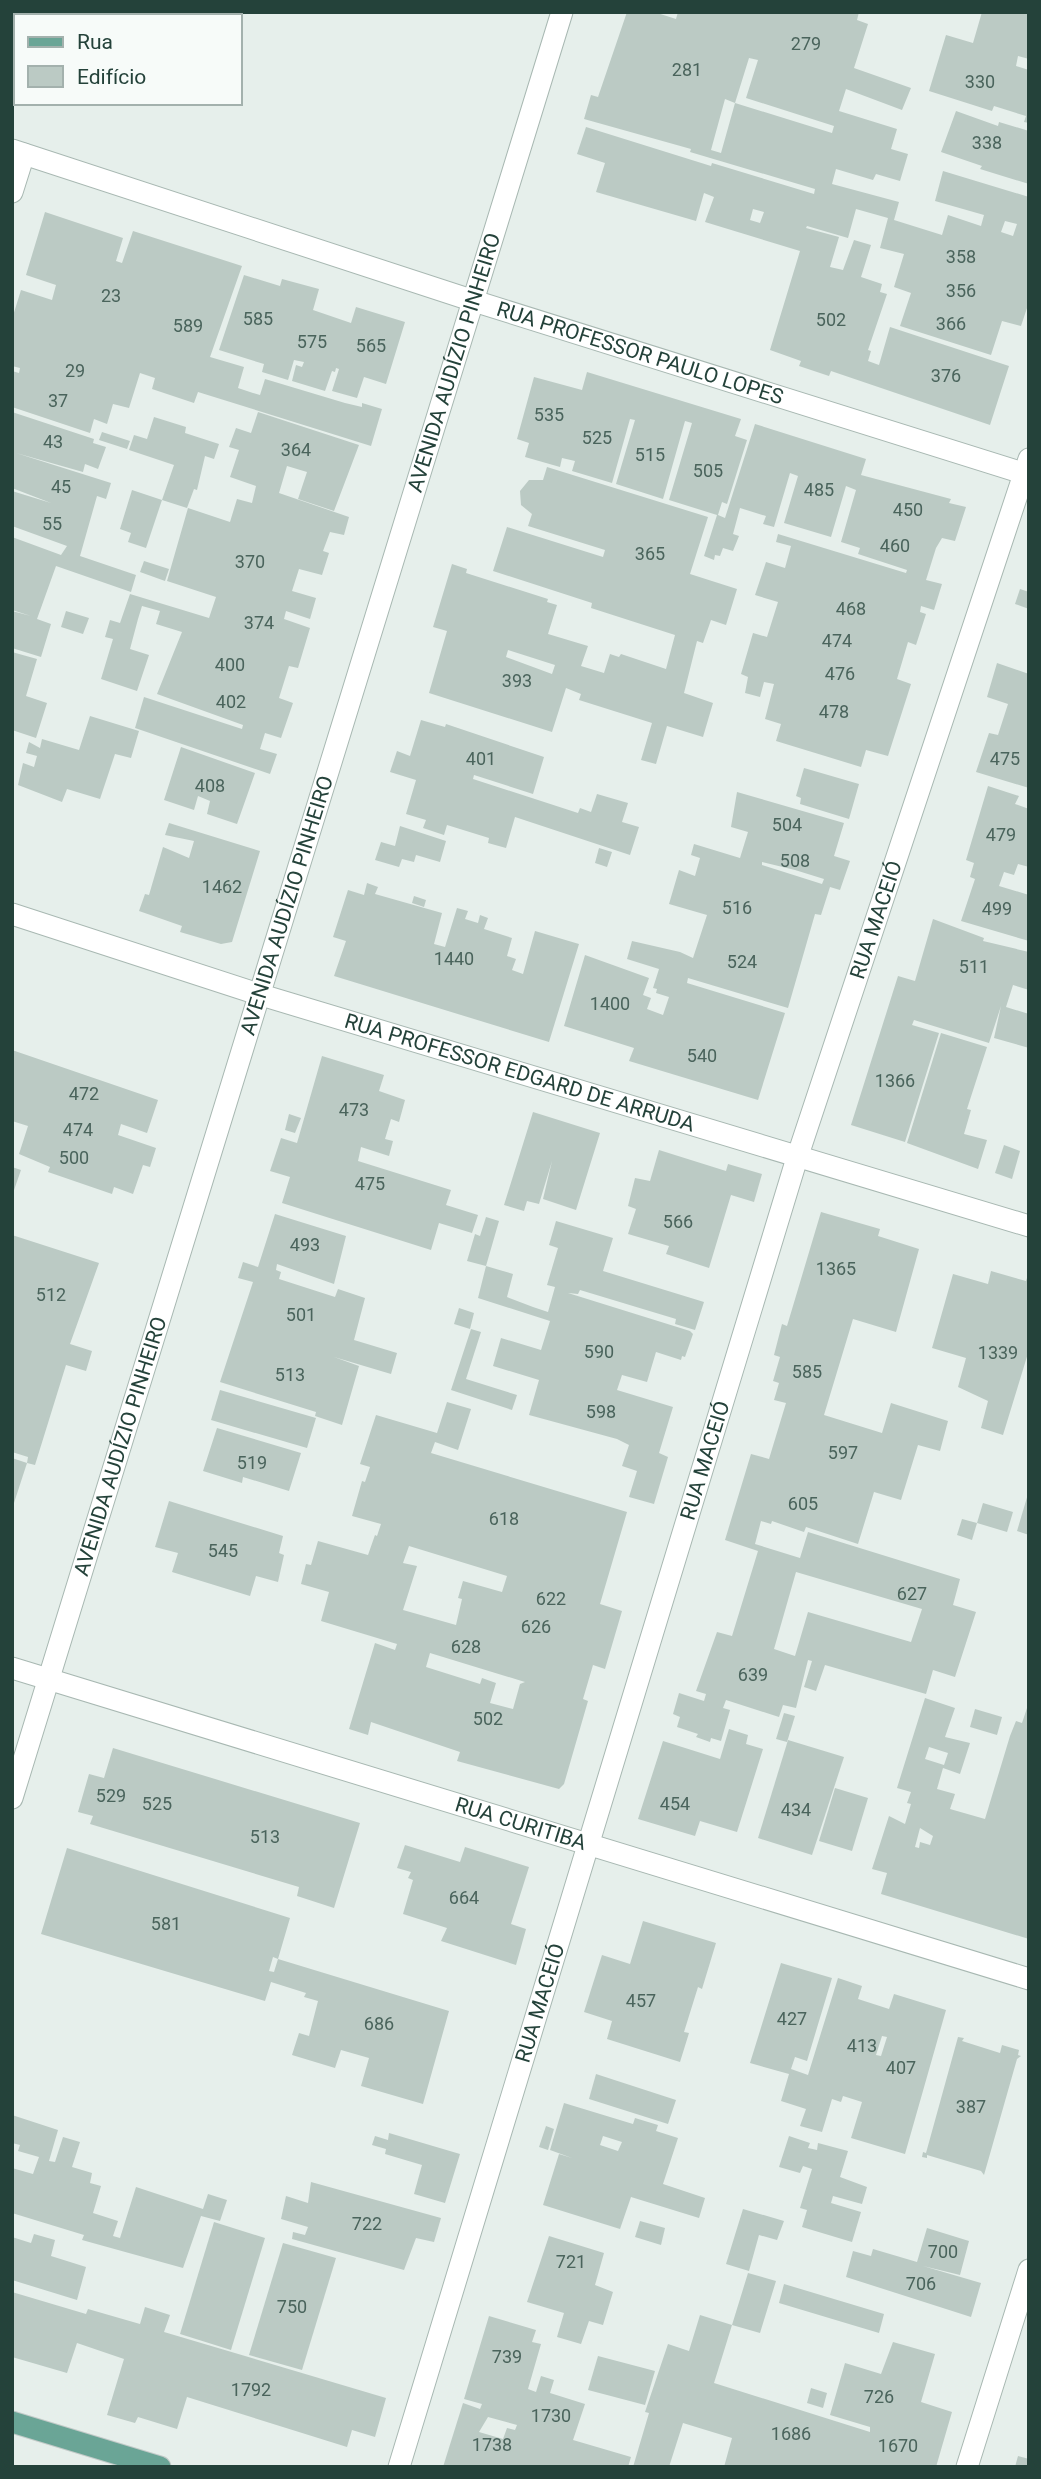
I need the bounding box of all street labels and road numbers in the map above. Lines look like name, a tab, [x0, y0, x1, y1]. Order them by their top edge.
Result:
street label: AVENIDA AUDÍZIO PINHEIRO	[403, 230, 505, 495]
street label: RUA PROFESSOR PAULO LOPES	[494, 297, 786, 409]
street label: AVENIDA AUDÍZIO PINHEIRO	[236, 773, 338, 1038]
street label: RUA MACEIÓ	[845, 858, 907, 982]
street label: RUA PROFESSOR EDGARD DE ARRUDA	[342, 1009, 698, 1137]
street label: AVENIDA AUDÍZIO PINHEIRO	[69, 1314, 172, 1579]
street label: RUA MACEIÓ	[676, 1398, 734, 1523]
street label: RUA CURITIBA	[452, 1792, 590, 1855]
street label: RUA MACEIÓ	[511, 1941, 569, 2065]

